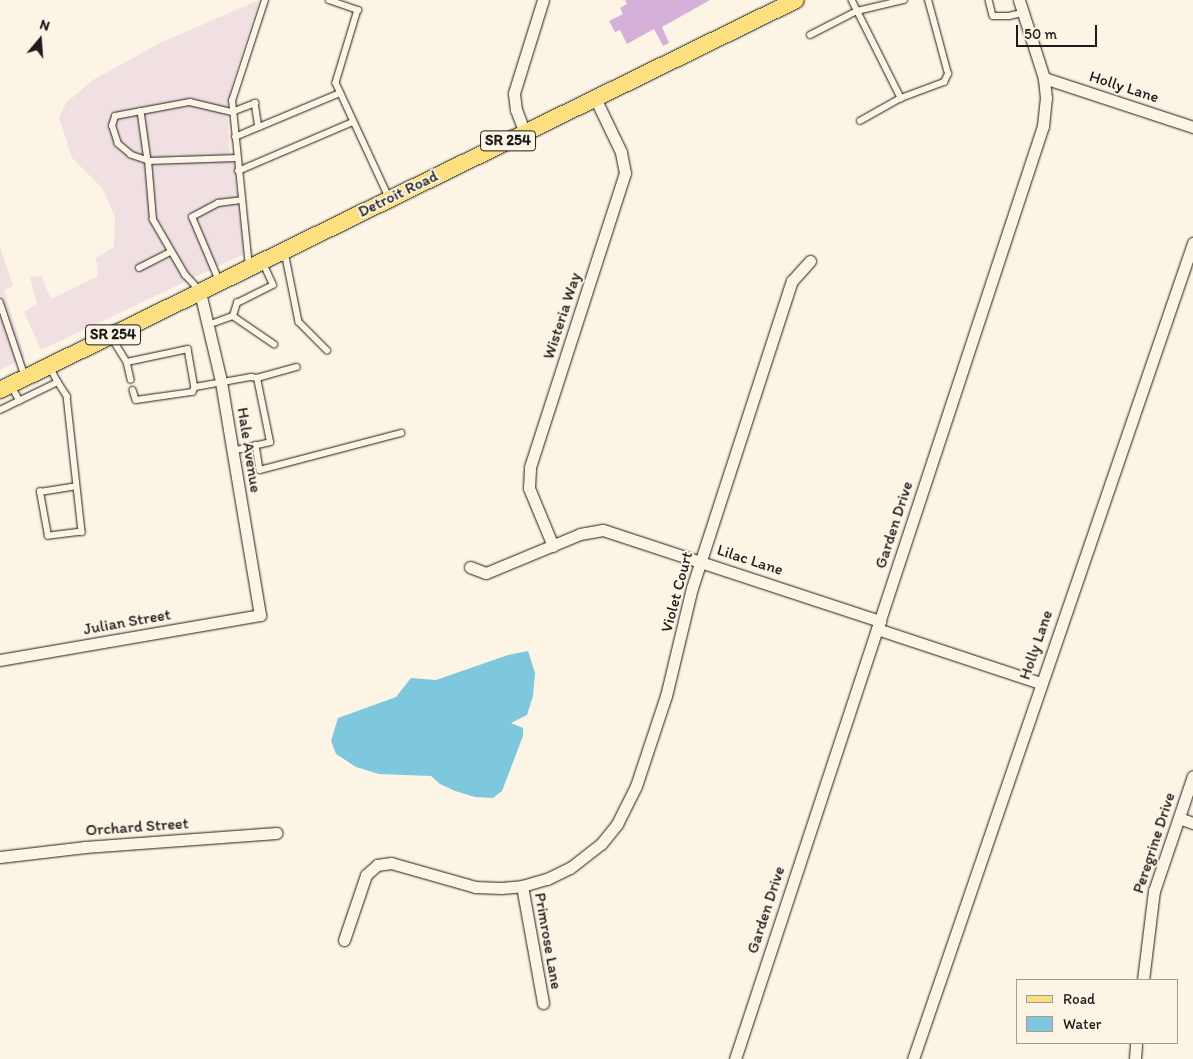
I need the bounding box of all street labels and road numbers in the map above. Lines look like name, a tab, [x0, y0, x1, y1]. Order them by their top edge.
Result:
street label: Holly Lane	[1087, 67, 1161, 107]
road number: SR 254	[479, 128, 537, 154]
street label: Detroit Road	[355, 166, 441, 222]
street label: Wisteria Way	[539, 270, 585, 362]
road number: SR 254	[84, 322, 142, 348]
street label: Hale Avenue	[233, 406, 265, 494]
street label: Garden Drive	[871, 479, 917, 571]
street label: Lilac Lane	[714, 540, 786, 580]
street label: Violet Court	[657, 549, 697, 635]
street label: Julian Street	[82, 605, 172, 639]
street label: Holly Lane	[1015, 608, 1057, 682]
street label: Peregrine Drive	[1129, 790, 1179, 896]
street label: Orchard Street	[85, 814, 189, 840]
street label: Garden Drive	[743, 864, 789, 956]
street label: Primrose Lane	[530, 891, 566, 991]

